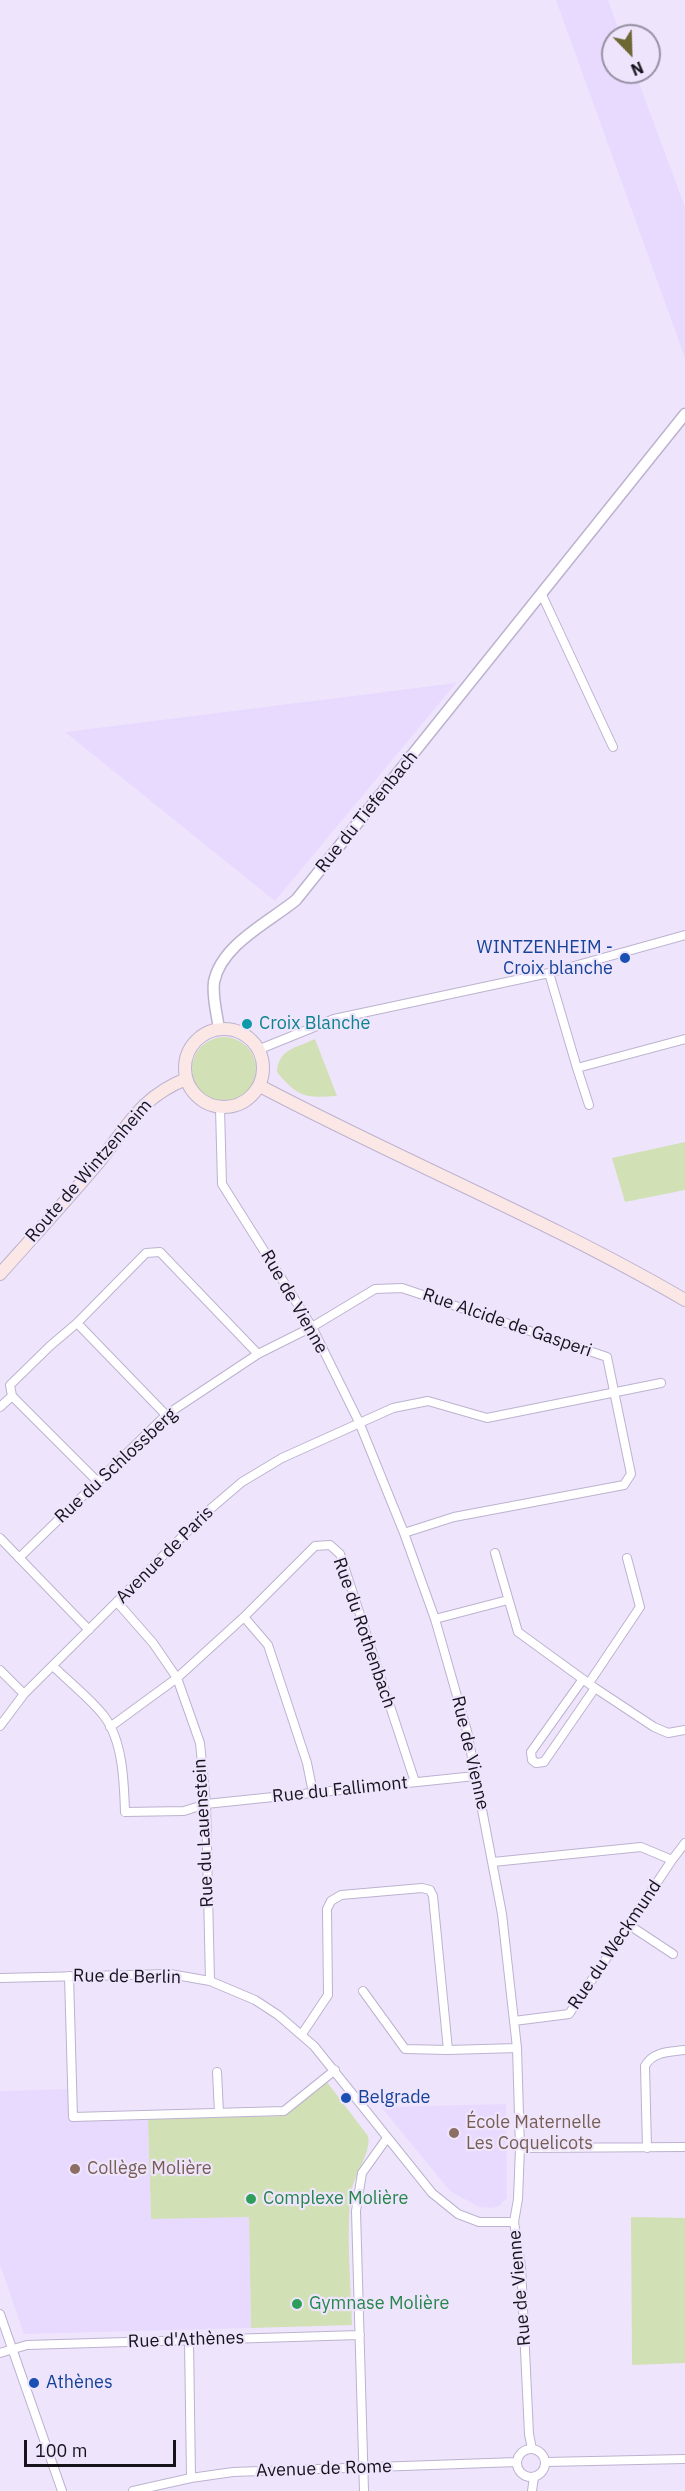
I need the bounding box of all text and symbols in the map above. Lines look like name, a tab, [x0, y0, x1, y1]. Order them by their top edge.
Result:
north arrow	[601, 24, 661, 84]
text: N	[628, 57, 646, 80]
street label: Rue du Tiefenbach	[311, 747, 423, 877]
place label: WINTZENHEIM - Croix blanche	[477, 937, 613, 980]
marker: WINTZENHEIM - Croix blanche	[618, 951, 632, 965]
place label: Croix Blanche	[259, 1013, 370, 1035]
marker: Croix Blanche	[240, 1017, 254, 1031]
street label: Route de Wintzenheim	[21, 1095, 157, 1247]
street label: Rue de Vienne	[256, 1246, 332, 1358]
street label: Rue Alcide de Gasperi	[420, 1284, 594, 1362]
street label: Rue du Schlossberg	[51, 1404, 181, 1528]
street label: Avenue de Paris	[112, 1502, 218, 1608]
street label: Rue du Rothenbach	[328, 1555, 400, 1711]
street label: Rue de Vienne	[446, 1694, 494, 1812]
street label: Rue du Lauenstein	[189, 1758, 219, 1908]
street label: Rue du Fallimont	[271, 1772, 409, 1808]
street label: Rue du Weckmund	[564, 1876, 666, 2014]
street label: Rue de Berlin	[73, 1965, 181, 1989]
place label: Belgrade	[358, 2087, 431, 2109]
marker: Belgrade	[339, 2091, 353, 2105]
place label: École Maternelle Les Coquelicots	[466, 2112, 601, 2154]
marker: École Maternelle Les Coquelicots	[447, 2126, 461, 2140]
place label: Collège Molière	[87, 2158, 212, 2180]
marker: Collège Molière	[68, 2162, 82, 2176]
place label: Complexe Molière	[263, 2188, 408, 2210]
marker: Complexe Molière	[244, 2192, 258, 2206]
street label: Rue de Vienne	[504, 2229, 536, 2347]
place label: Gymnase Molière	[309, 2293, 449, 2315]
marker: Gymnase Molière	[290, 2297, 304, 2311]
street label: Rue d'Athènes	[127, 2327, 245, 2353]
place label: Athènes	[46, 2372, 113, 2394]
marker: Athènes	[27, 2376, 41, 2390]
scale bar	[27, 2428, 178, 2466]
text: 100 m	[35, 2439, 87, 2462]
street label: Avenue de Rome	[256, 2456, 392, 2482]

